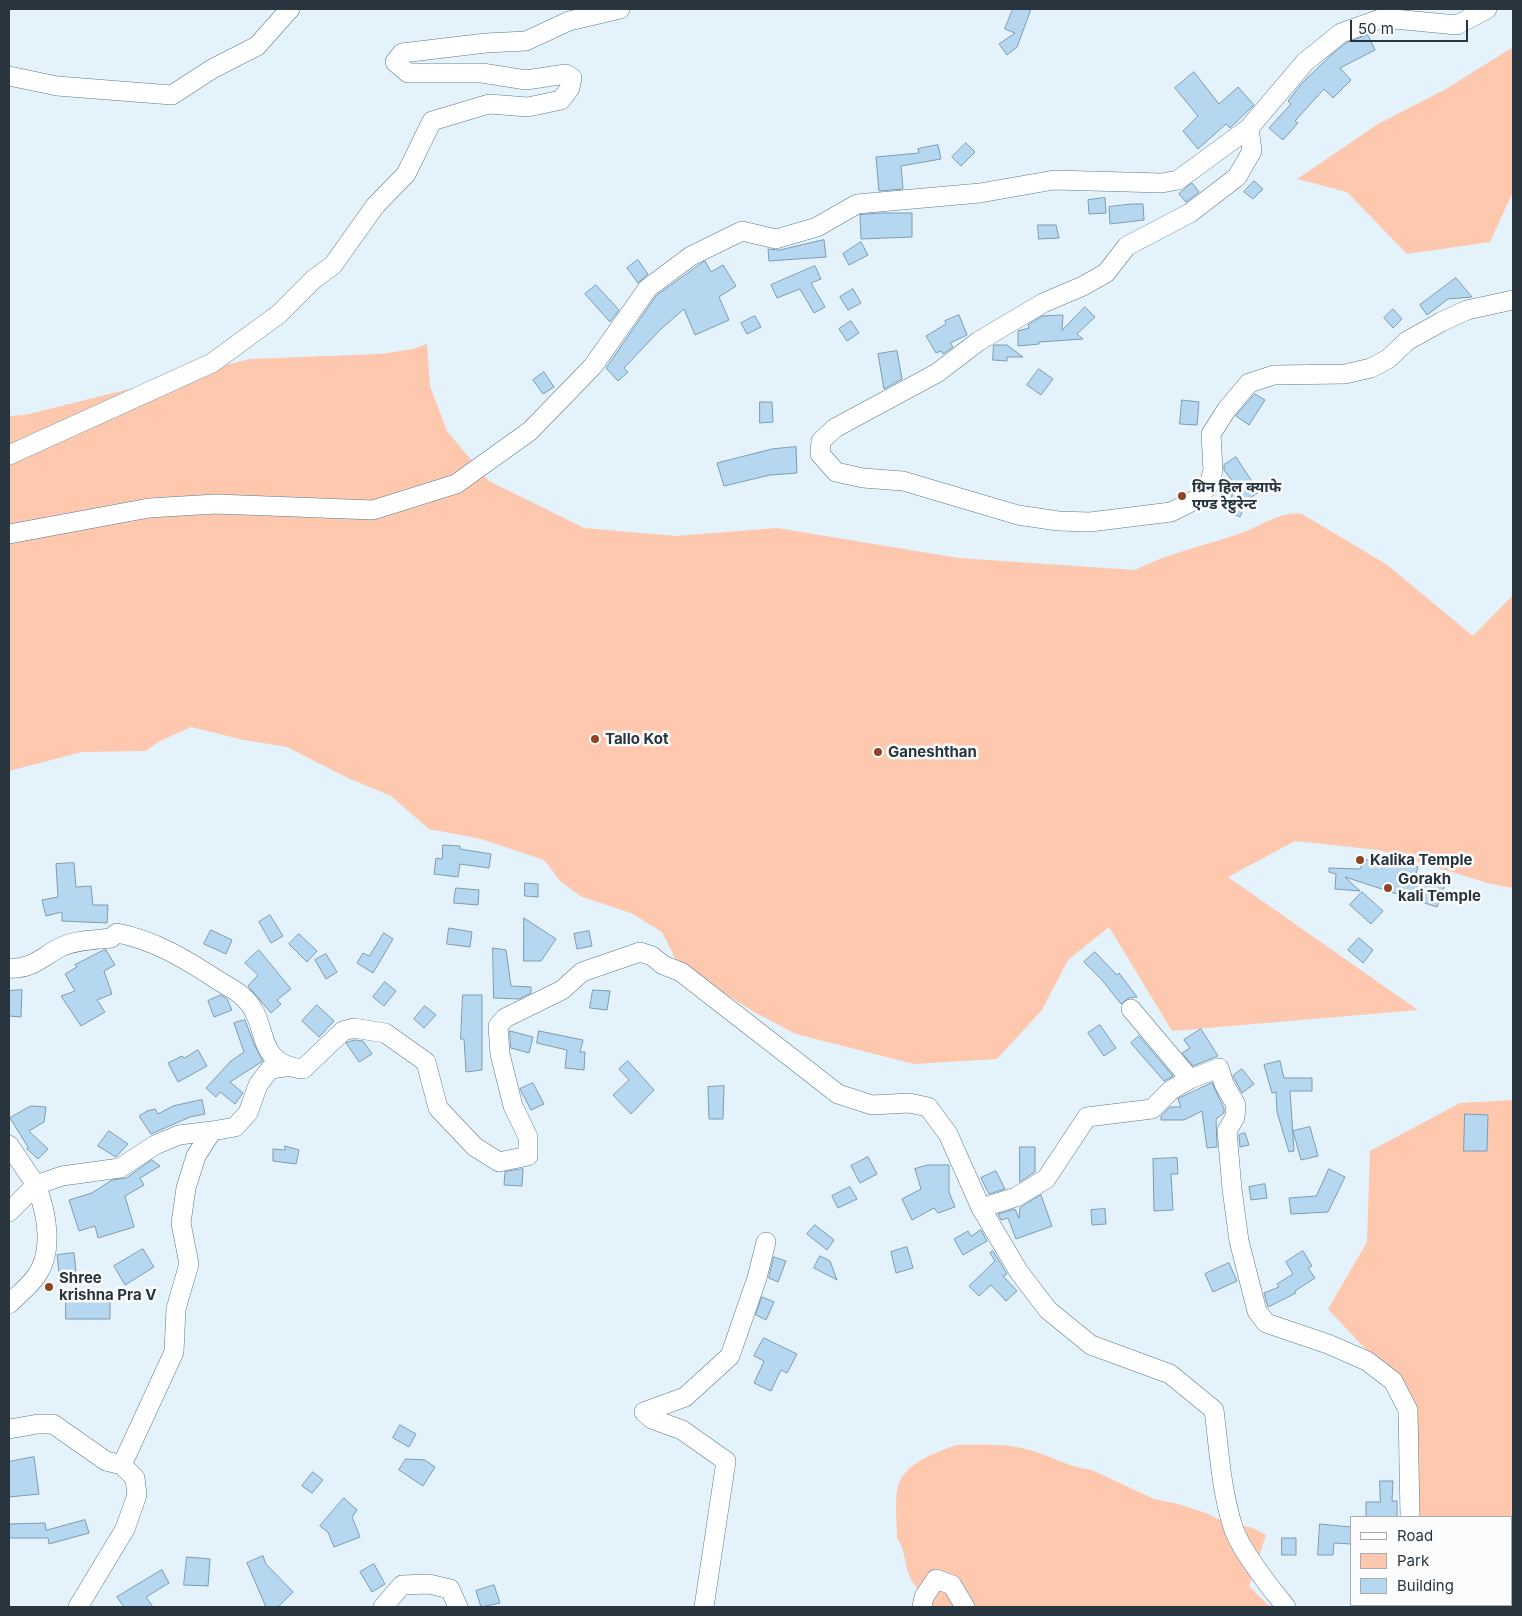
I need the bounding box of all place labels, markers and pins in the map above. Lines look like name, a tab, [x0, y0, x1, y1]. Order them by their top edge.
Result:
place label: ग्रिन हिल क्याफे एण्ड रेष्टुरेन्ट	[1192, 478, 1281, 513]
marker: ग्रिन हिल क्याफे एण्ड रेष्टुरेन्ट	[1176, 490, 1188, 502]
place label: Tallo Kot	[605, 730, 668, 748]
marker: Tallo Kot	[589, 733, 601, 745]
place label: Ganeshthan	[888, 743, 977, 761]
marker: Ganeshthan	[872, 746, 884, 758]
place label: Kalika Temple	[1370, 851, 1473, 869]
marker: Kalika Temple	[1354, 854, 1366, 866]
place label: Gorakh kali Temple	[1398, 870, 1481, 905]
marker: Gorakh kali Temple	[1382, 882, 1394, 894]
place label: Shree krishna Pra V	[59, 1269, 156, 1304]
marker: Shree krishna Pra V	[43, 1281, 55, 1293]

